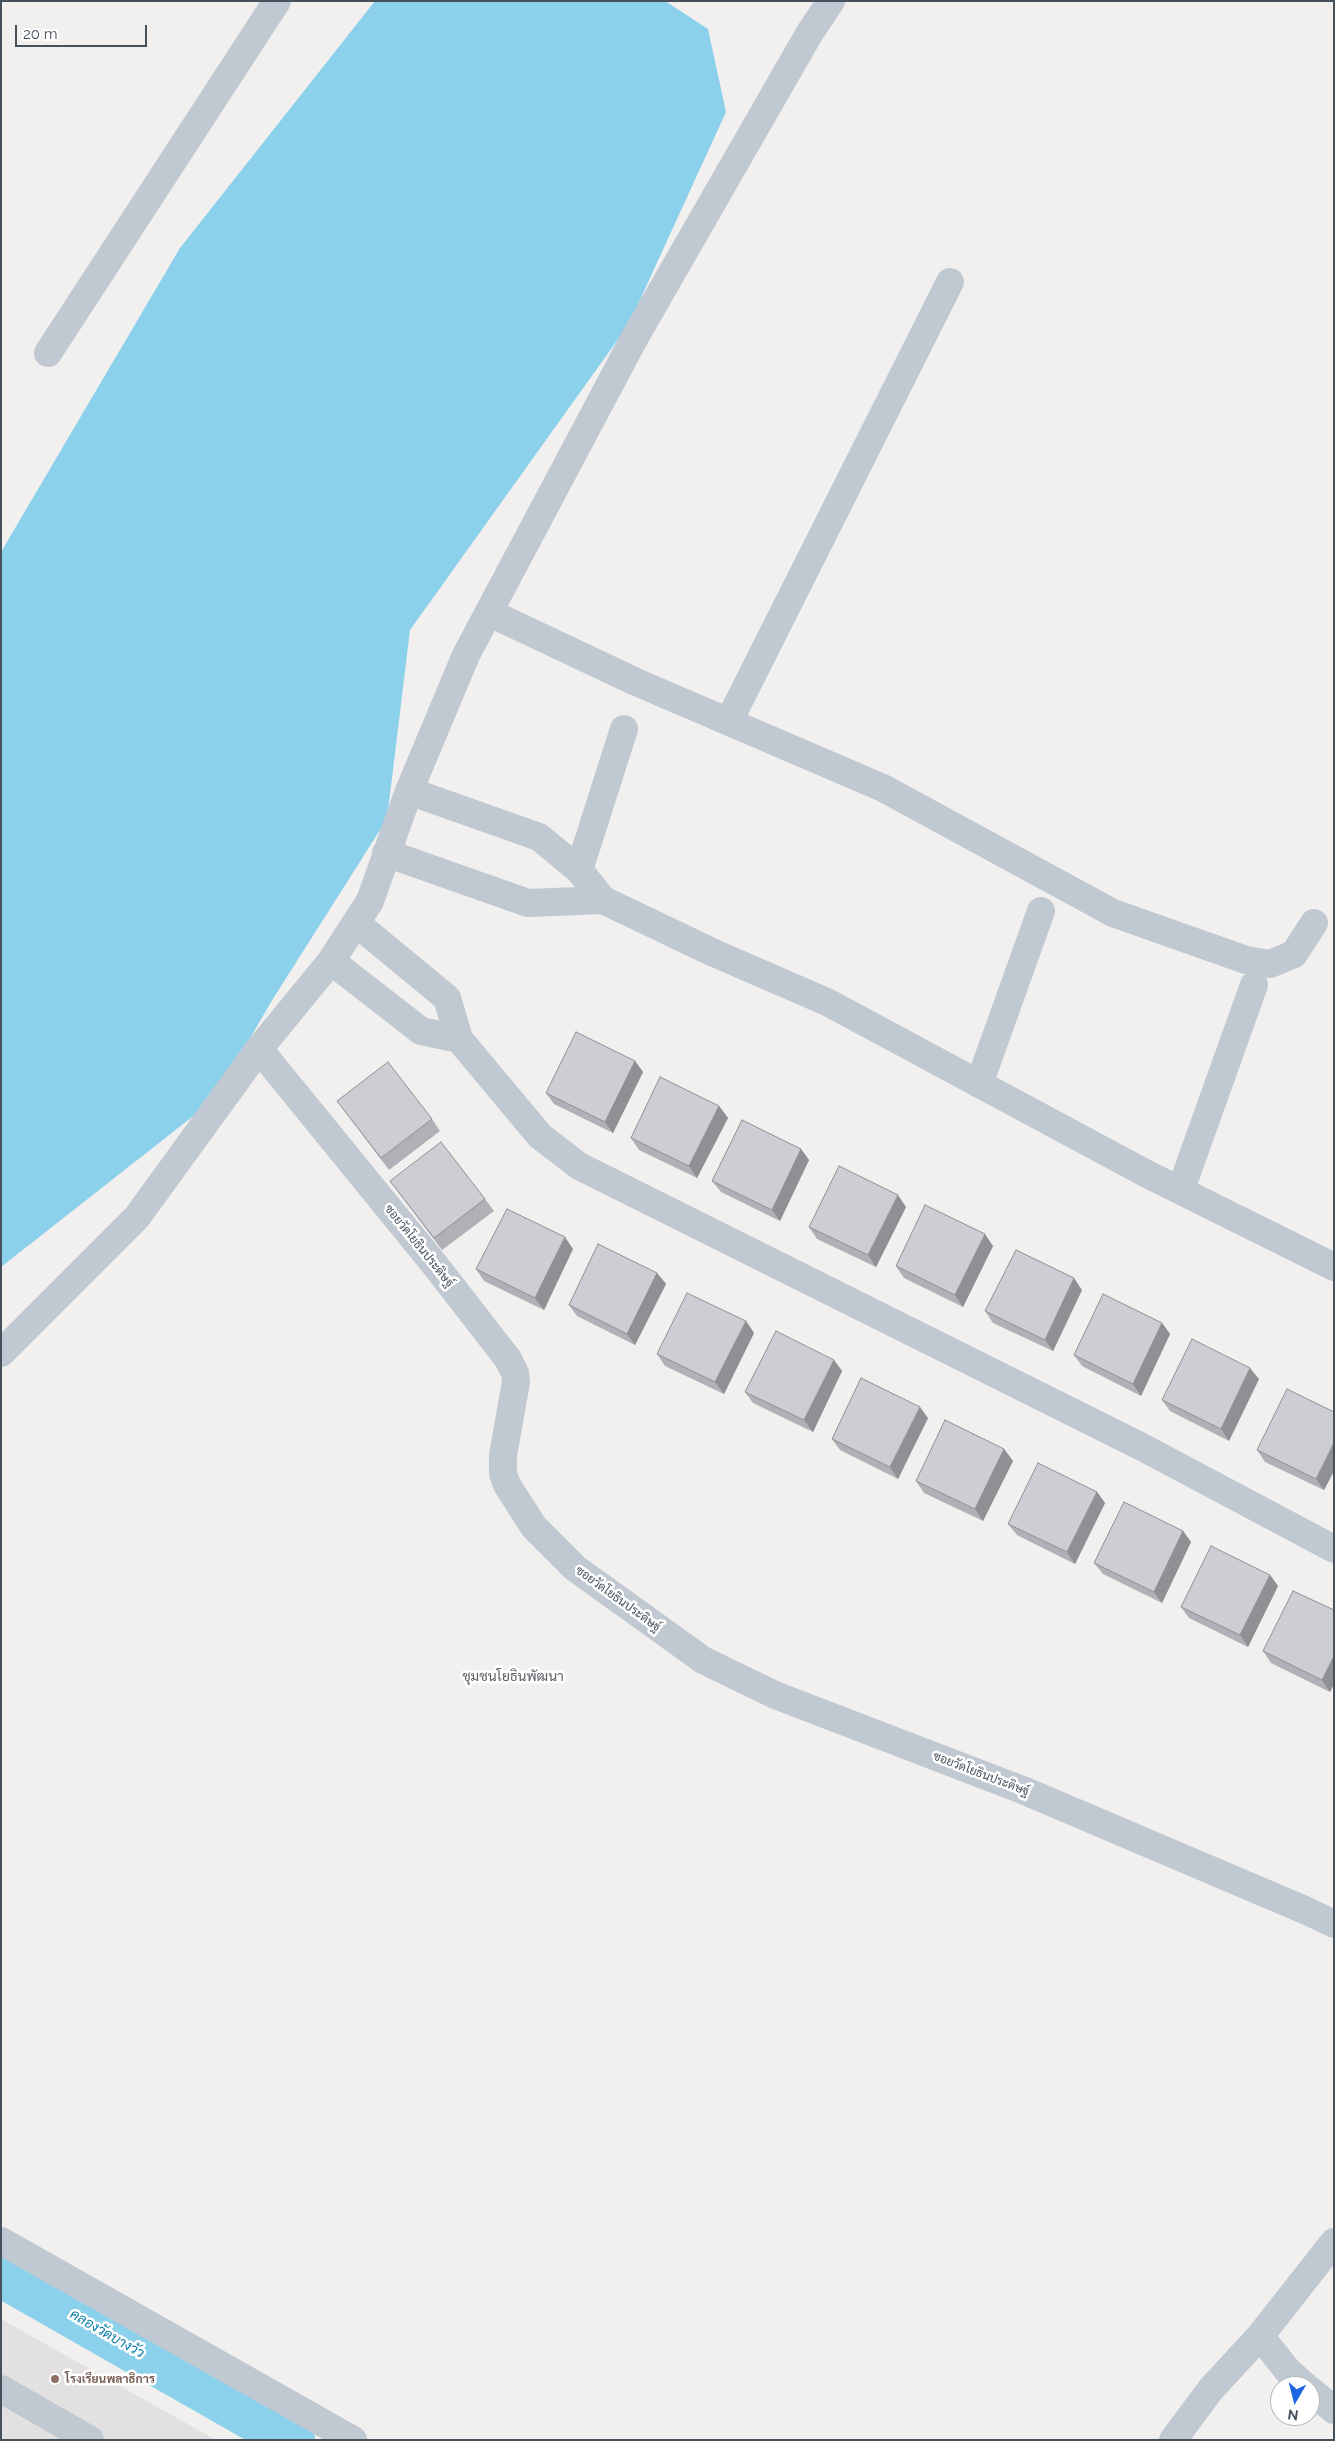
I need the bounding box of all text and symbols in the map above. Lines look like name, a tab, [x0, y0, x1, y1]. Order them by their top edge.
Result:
scale bar	[18, 15, 150, 47]
text: 20 m	[23, 25, 58, 43]
street label: ซอยวัดโยธินประดิษฐ์	[381, 1202, 457, 1290]
street label: ซอยวัดโยธินประดิษฐ์	[573, 1563, 663, 1635]
district label: ชุมชนโยธินพัฒนา	[462, 1669, 564, 1685]
street label: ซอยวัดโยธินประดิษฐ์	[931, 1749, 1031, 1799]
water label: คลองวัดบางวัว	[67, 2306, 147, 2362]
place label: โรงเรียนพลาธิการ	[65, 2372, 155, 2386]
marker: โรงเรียนพลาธิการ	[49, 2373, 61, 2385]
north arrow	[1270, 2376, 1320, 2426]
text: N	[1287, 2406, 1299, 2424]

